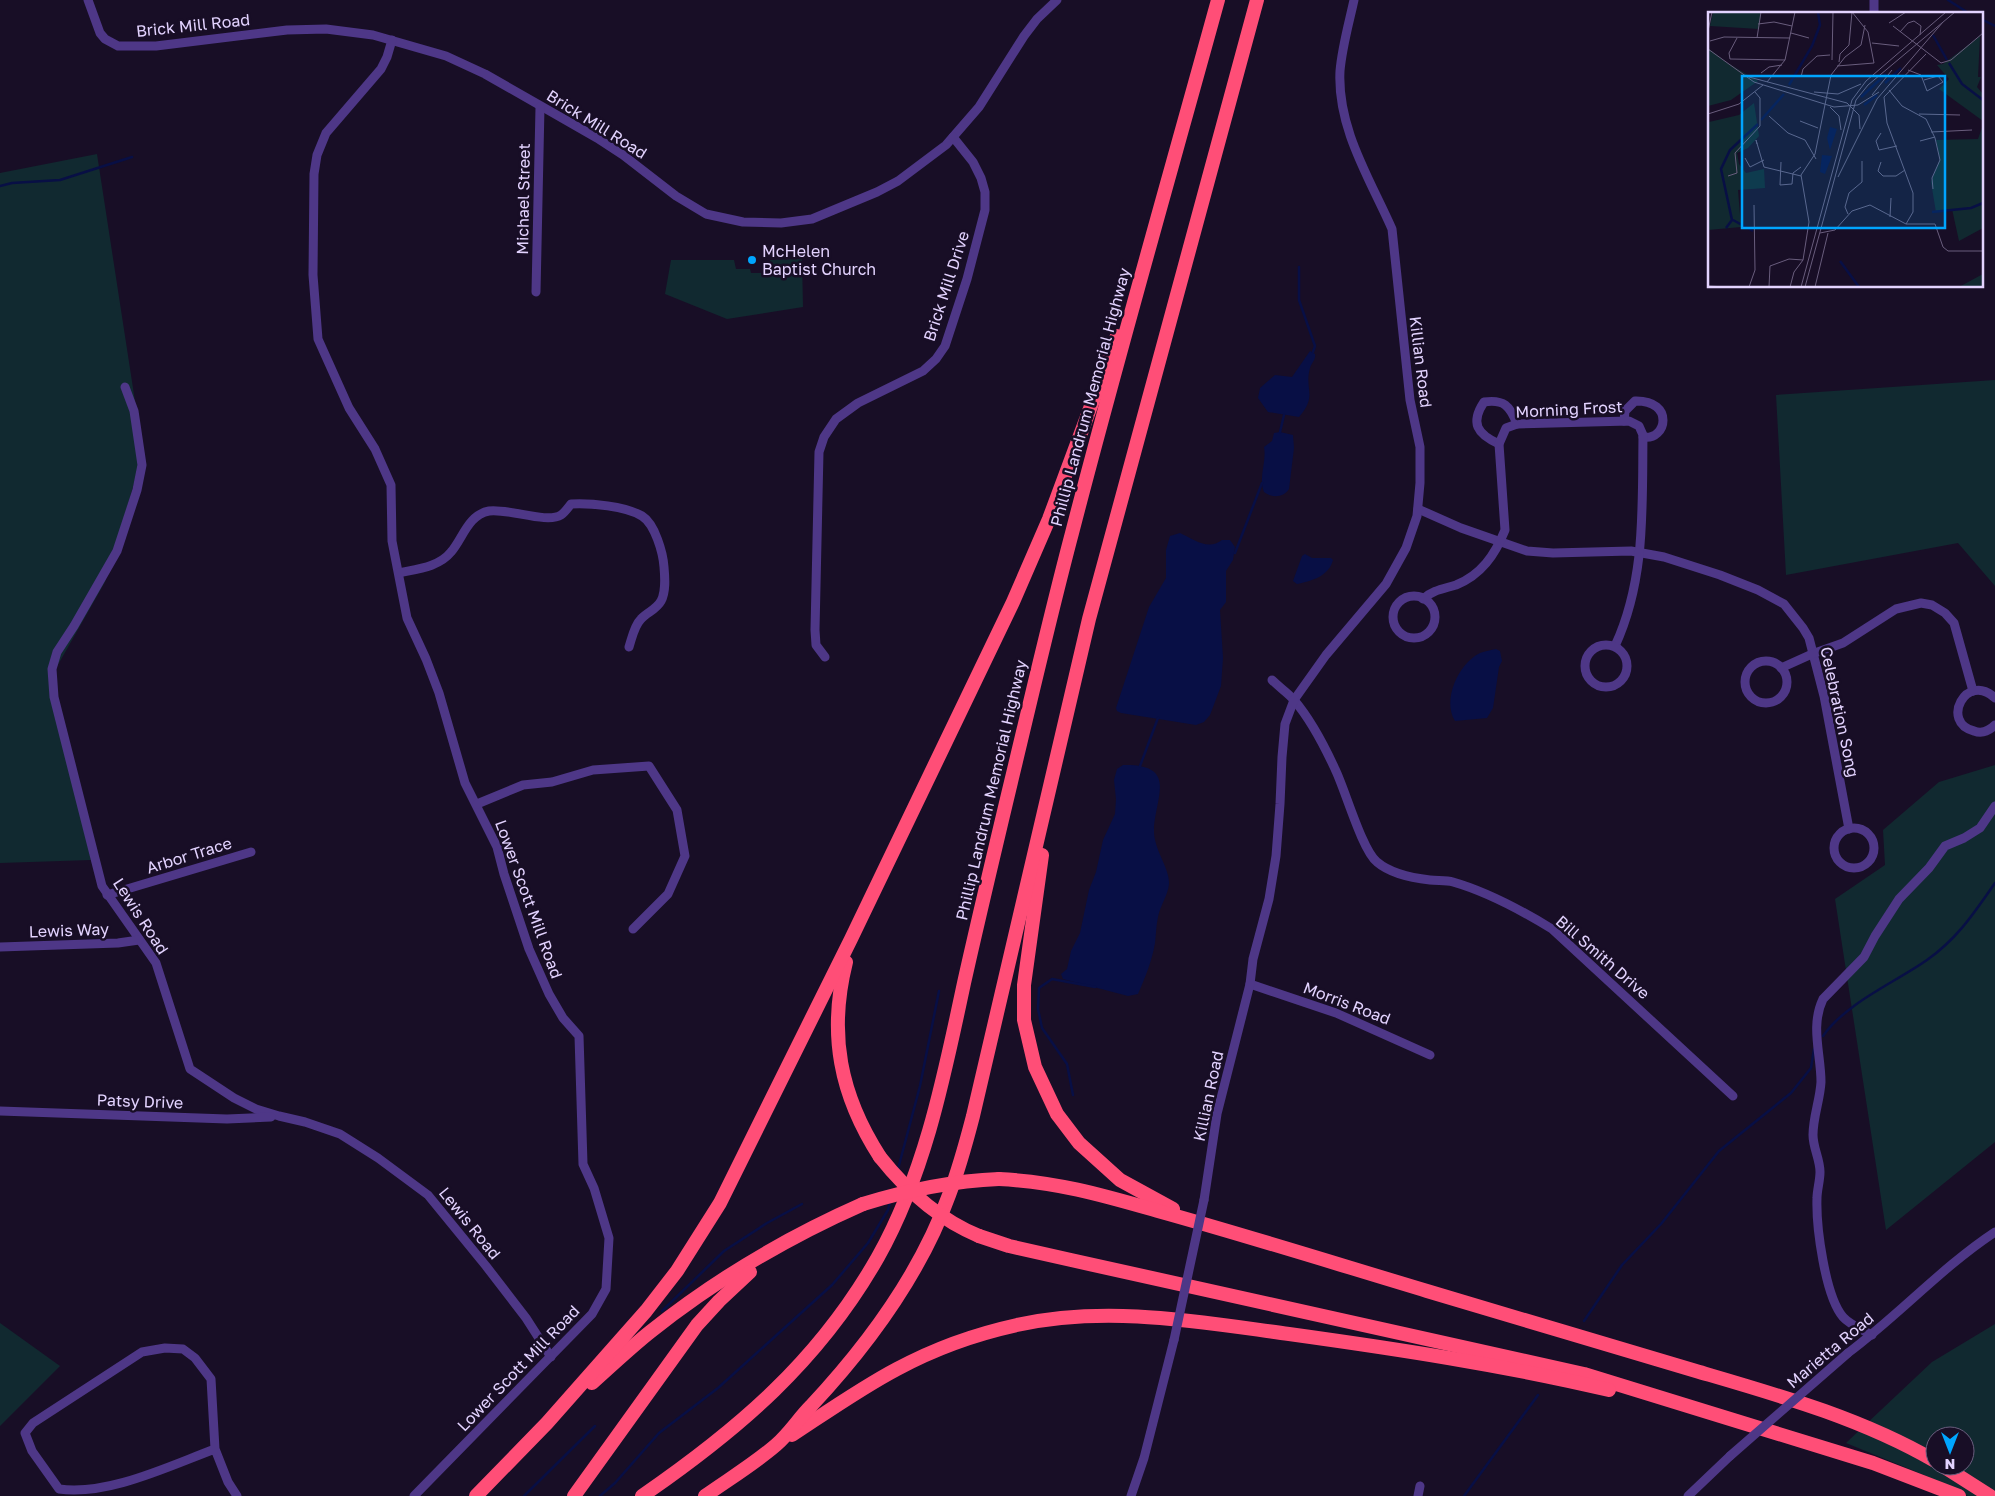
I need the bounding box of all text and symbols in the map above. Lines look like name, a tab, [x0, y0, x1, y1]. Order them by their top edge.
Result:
street label: Brick Mill Road	[135, 9, 251, 41]
inset map	[1708, 12, 1982, 288]
street label: Brick Mill Road	[543, 85, 651, 163]
street label: Michael Street	[512, 143, 534, 255]
street label: Brick Mill Drive	[919, 228, 973, 344]
place label: McHelen Baptist Church	[762, 241, 876, 279]
marker: McHelen Baptist Church	[746, 254, 758, 266]
street label: Phillip Landrum Memorial Highway	[1046, 266, 1134, 528]
street label: Killian Road	[1405, 315, 1437, 409]
street label: Morning Frost	[1515, 396, 1623, 422]
street label: Celebration Song	[1816, 645, 1864, 779]
street label: Phillip Landrum Memorial Highway	[951, 658, 1031, 922]
street label: Lower Scott Mill Road	[491, 817, 567, 981]
street label: Arbor Trace	[144, 833, 234, 877]
street label: Lewis Road	[109, 874, 173, 958]
street label: Bill Smith Drive	[1552, 911, 1654, 1003]
street label: Lewis Way	[29, 919, 109, 941]
street label: Morris Road	[1301, 977, 1393, 1029]
street label: Killian Road	[1189, 1049, 1227, 1143]
street label: Patsy Drive	[96, 1089, 184, 1113]
street label: Lewis Road	[435, 1183, 505, 1263]
street label: Lower Scott Mill Road	[453, 1301, 583, 1435]
street label: Marietta Road	[1782, 1308, 1878, 1392]
north arrow	[1925, 1426, 1975, 1476]
text: N	[1945, 1456, 1955, 1473]

